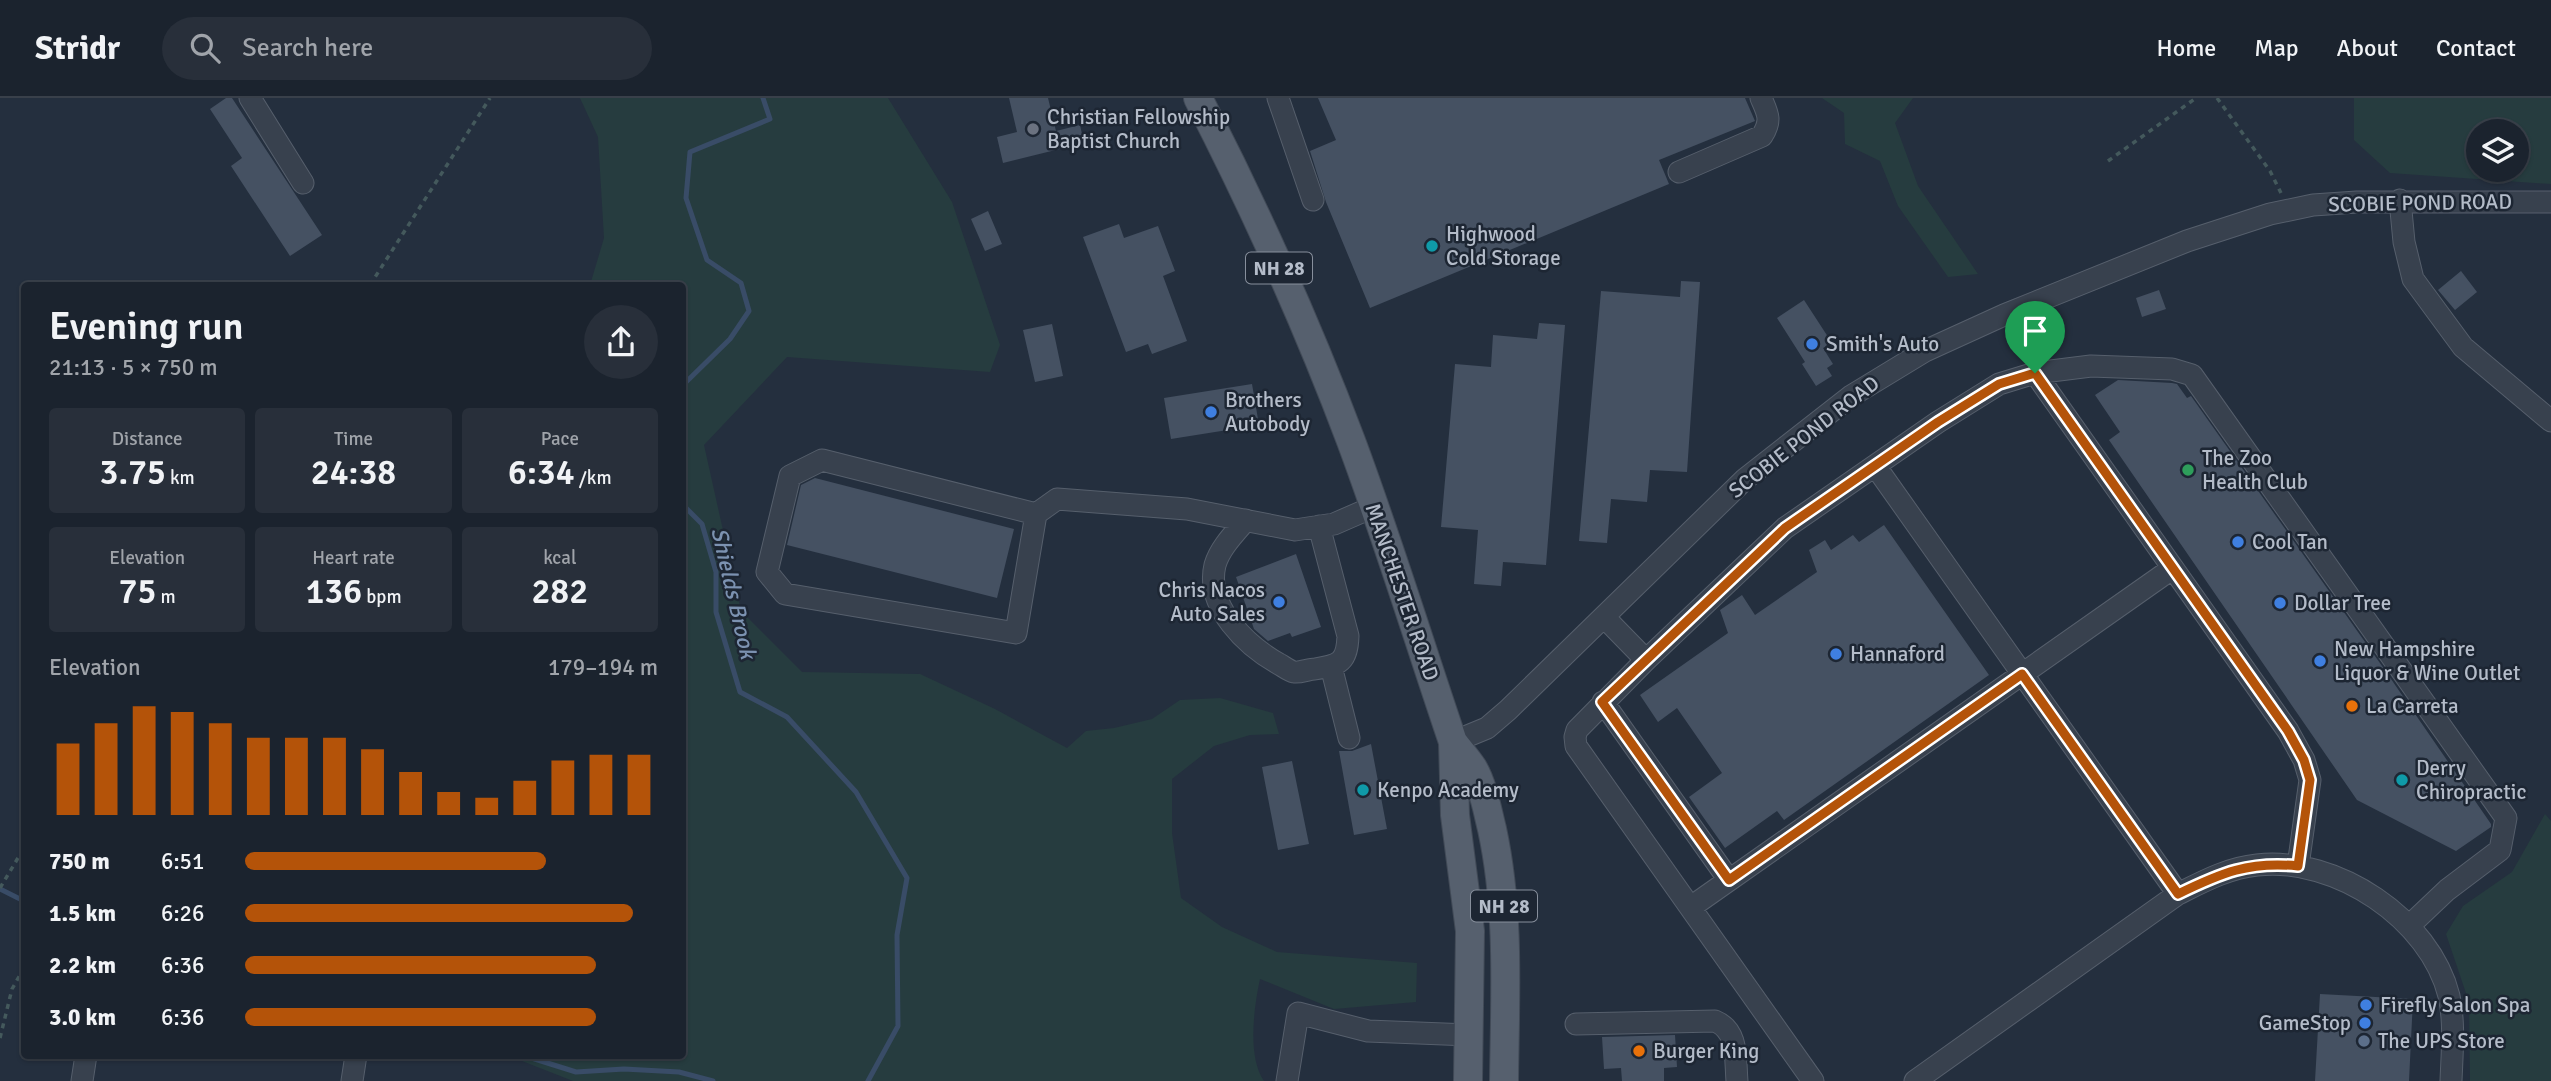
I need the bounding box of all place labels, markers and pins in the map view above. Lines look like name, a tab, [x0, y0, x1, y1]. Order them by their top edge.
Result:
place label: Christian Fellowship Baptist Church	[1047, 104, 1230, 154]
marker: Christian Fellowship Baptist Church	[1025, 121, 1041, 137]
place label: Highwood Cold Storage	[1446, 221, 1561, 271]
marker: Highwood Cold Storage	[1424, 238, 1440, 254]
pin	[2005, 301, 2065, 373]
place label: Smith's Auto	[1826, 331, 1939, 357]
marker: Smith's Auto	[1804, 336, 1820, 352]
place label: Brothers Autobody	[1225, 387, 1310, 437]
marker: Brothers Autobody	[1203, 404, 1219, 420]
place label: The Zoo Health Club	[2202, 445, 2308, 495]
marker: The Zoo Health Club	[2180, 462, 2196, 478]
place label: Cool Tan	[2252, 529, 2328, 555]
marker: Cool Tan	[2230, 534, 2246, 550]
place label: Chris Nacos Auto Sales	[1159, 577, 1265, 627]
place label: Dollar Tree	[2294, 590, 2391, 616]
marker: Chris Nacos Auto Sales	[1271, 594, 1287, 610]
marker: Dollar Tree	[2272, 595, 2288, 611]
place label: New Hampshire Liquor & Wine Outlet	[2334, 636, 2520, 686]
place label: Hannaford	[1850, 641, 1945, 667]
marker: Hannaford	[1828, 646, 1844, 662]
marker: New Hampshire Liquor & Wine Outlet	[2312, 653, 2328, 669]
place label: La Carreta	[2366, 693, 2459, 719]
marker: La Carreta	[2344, 698, 2360, 714]
place label: Derry Chiropractic	[2416, 755, 2526, 805]
marker: Derry Chiropractic	[2394, 772, 2410, 788]
place label: Kenpo Academy	[1377, 777, 1519, 803]
marker: Kenpo Academy	[1355, 782, 1371, 798]
place label: Firefly Salon Spa	[2380, 992, 2530, 1018]
marker: Firefly Salon Spa	[2358, 997, 2374, 1013]
place label: GameStop	[2259, 1010, 2351, 1036]
marker: GameStop	[2357, 1015, 2373, 1031]
place label: The UPS Store	[2378, 1028, 2505, 1054]
marker: The UPS Store	[2356, 1033, 2372, 1049]
place label: Burger King	[1653, 1038, 1759, 1064]
marker: Burger King	[1631, 1043, 1647, 1059]

